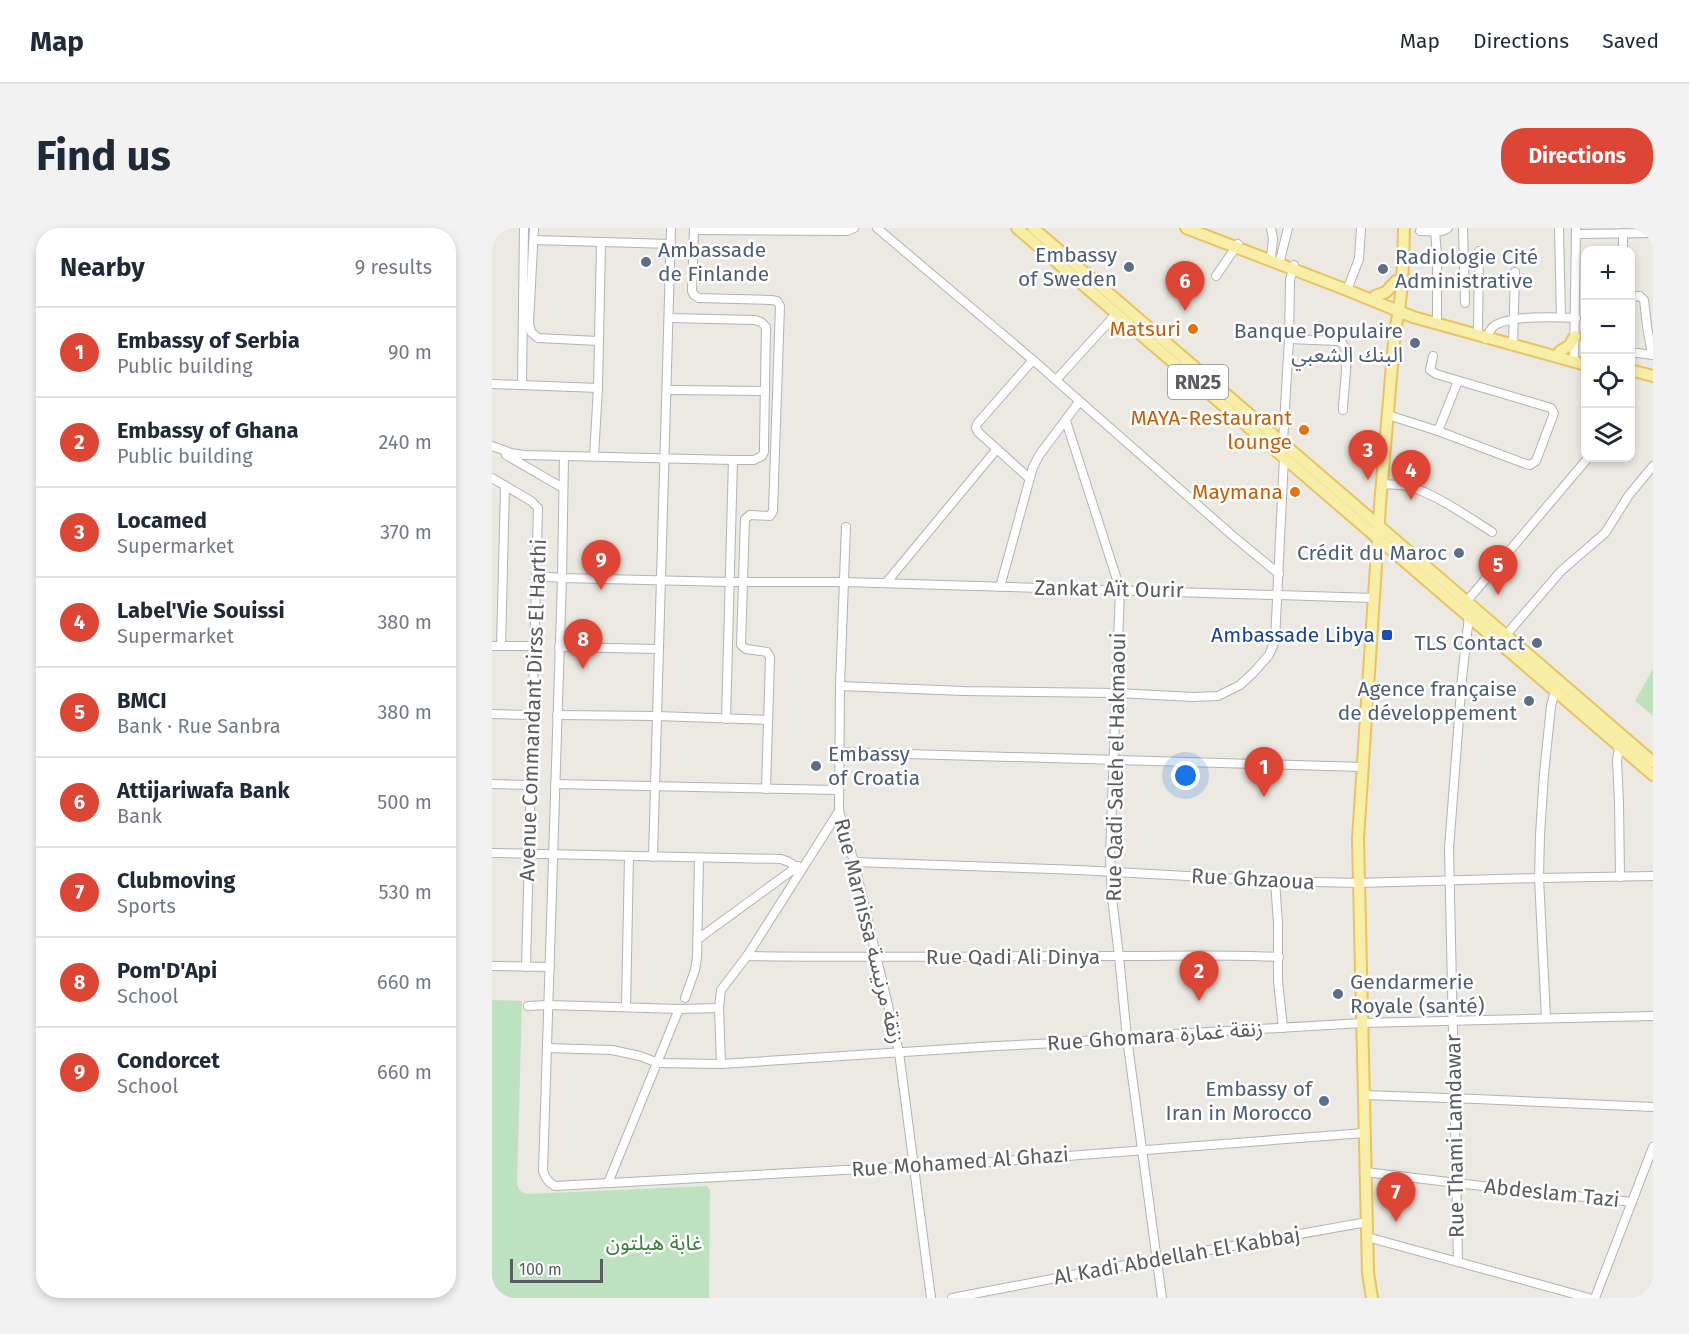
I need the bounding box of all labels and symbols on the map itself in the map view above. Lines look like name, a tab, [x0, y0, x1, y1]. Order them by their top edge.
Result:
place label: Ambassade de Finlande	[658, 237, 769, 287]
place label: Embassy of Sweden	[1018, 242, 1118, 292]
place label: Radiologie Cité Administrative	[1395, 244, 1538, 294]
marker: Ambassade de Finlande	[639, 255, 653, 269]
marker: Embassy of Sweden	[1122, 260, 1136, 274]
pin: 6	[1166, 262, 1204, 311]
marker: Radiologie Cité Administrative	[1376, 262, 1390, 276]
place label: Matsuri	[1110, 316, 1181, 342]
place label: Banque Populaire البنك الشعبي	[1234, 318, 1403, 371]
marker: Matsuri	[1186, 322, 1200, 336]
marker: Banque Populaire البنك الشعبي	[1408, 336, 1422, 350]
road number: RN25	[1168, 365, 1228, 399]
place label: MAYA-Restaurant lounge	[1130, 405, 1292, 455]
marker: MAYA-Restaurant lounge	[1297, 423, 1311, 437]
pin: 3	[1348, 430, 1388, 480]
pin: 4	[1392, 450, 1430, 500]
place label: Maymana	[1192, 479, 1283, 505]
marker: Maymana	[1288, 485, 1302, 499]
street label: Avenue Commandant Dirss El Harthi	[514, 538, 552, 882]
pin: 9	[582, 540, 620, 590]
place label: Crédit du Maroc	[1297, 540, 1447, 566]
marker: Crédit du Maroc	[1452, 546, 1466, 560]
pin: 5	[1478, 546, 1518, 595]
street label: Zankat Aït Ourir	[1034, 575, 1184, 603]
pin: 8	[564, 620, 602, 669]
place label: Ambassade Libya	[1211, 622, 1375, 648]
marker: Ambassade Libya	[1380, 628, 1394, 642]
place label: TLS Contact	[1415, 630, 1525, 656]
street label: Rue Qadi Saleh el Hakmaoui	[1101, 632, 1131, 902]
marker: TLS Contact	[1530, 636, 1544, 650]
place label: Agence française de développement	[1338, 676, 1517, 726]
marker: Agence française de développement	[1522, 694, 1536, 708]
place label: Embassy of Croatia	[828, 741, 920, 791]
pin: 1	[1244, 748, 1284, 797]
marker: Embassy of Croatia	[809, 759, 823, 773]
your location	[1171, 761, 1200, 790]
street label: Rue Marnissa زنقة مرنيسة	[828, 816, 910, 1046]
street label: Rue Ghzaoua	[1191, 863, 1315, 895]
street label: Rue Qadi Ali Dinya	[926, 944, 1100, 970]
pin: 2	[1180, 952, 1218, 1001]
place label: Gendarmerie Royale (santé)	[1350, 969, 1484, 1019]
marker: Gendarmerie Royale (santé)	[1331, 987, 1345, 1001]
street label: Rue Ghomara زنقة غمارة	[1046, 1015, 1264, 1057]
street label: Rue Thami Lamdawar	[1440, 1034, 1470, 1238]
place label: Embassy of Iran in Morocco	[1166, 1076, 1314, 1126]
marker: Embassy of Iran in Morocco	[1317, 1094, 1331, 1108]
street label: Rue Mohamed Al Ghazi	[851, 1141, 1069, 1183]
pin: 7	[1376, 1172, 1416, 1222]
street label: Abdeslam Tazi	[1483, 1173, 1621, 1213]
street label: Al Kadi Abdellah El Kabbaj	[1052, 1222, 1302, 1290]
park label: غابة هيلتون	[606, 1230, 702, 1256]
scale bar	[510, 1256, 603, 1284]

